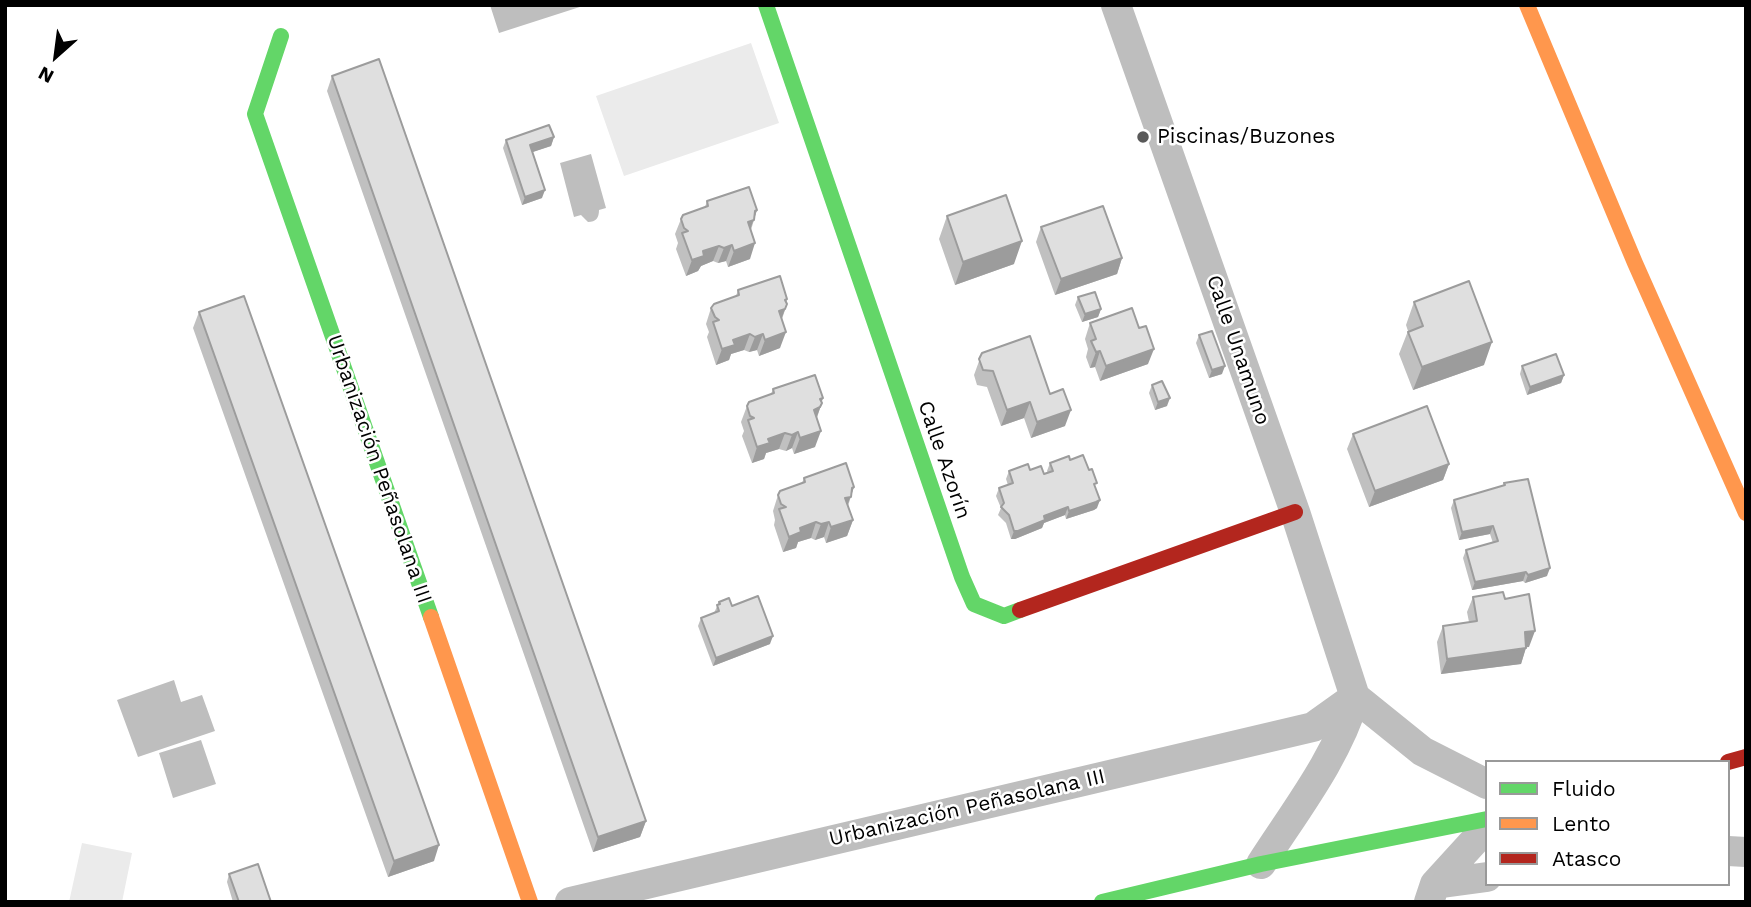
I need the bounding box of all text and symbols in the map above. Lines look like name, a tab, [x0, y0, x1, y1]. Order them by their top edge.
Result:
north arrow	[21, 21, 91, 91]
text: N	[34, 62, 58, 88]
place label: Piscinas/Buzones	[1157, 124, 1335, 150]
marker: Piscinas/Buzones	[1135, 129, 1151, 145]
street label: Calle Unamuno	[1201, 272, 1275, 428]
street label: Urbanización Peñasolana III	[321, 331, 437, 607]
street label: Calle Azorín	[912, 398, 976, 522]
legend	[1485, 760, 1730, 886]
street label: Urbanización Peñasolana III	[827, 764, 1107, 852]
text: Fluido	[1552, 776, 1616, 801]
text: Lento	[1552, 811, 1611, 836]
text: Atasco	[1552, 846, 1621, 871]

